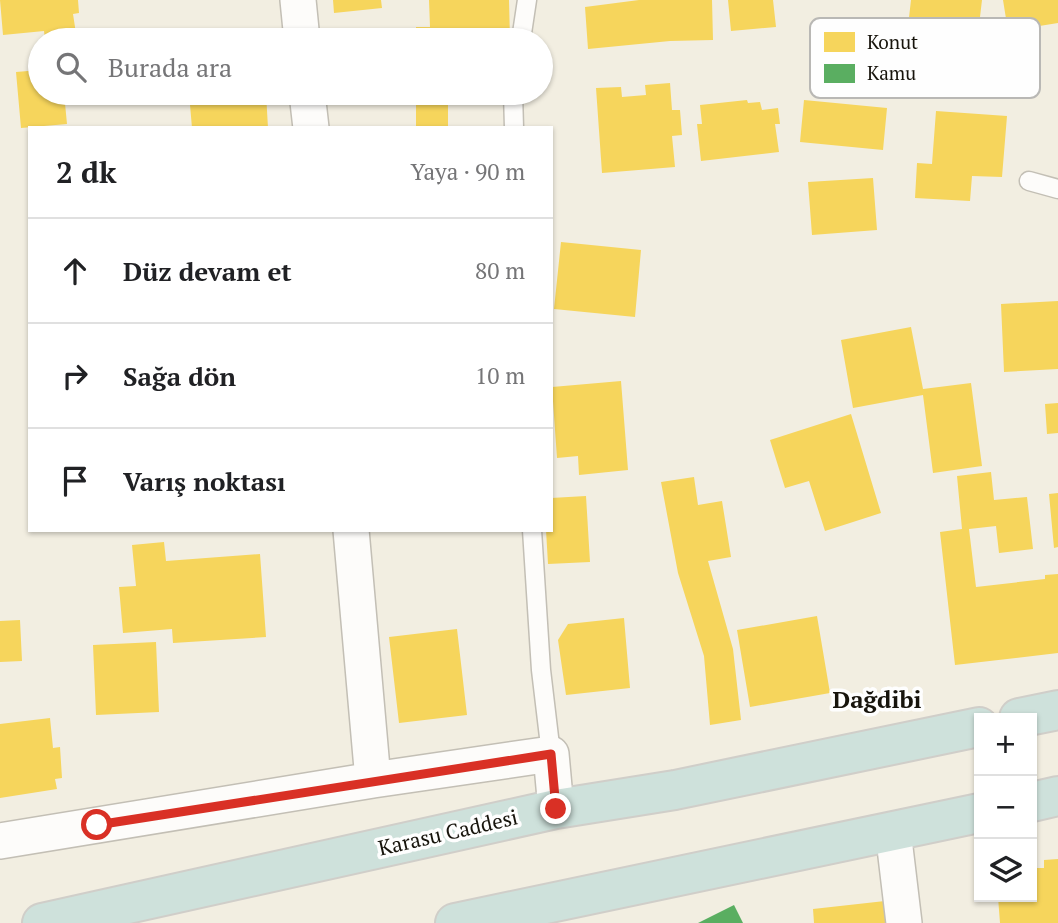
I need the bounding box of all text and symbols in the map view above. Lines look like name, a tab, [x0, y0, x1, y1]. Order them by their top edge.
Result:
legend	[810, 18, 1040, 98]
search box	[28, 28, 553, 105]
text: Konut	[867, 29, 918, 54]
icon: search	[52, 48, 90, 86]
text: Burada ara	[108, 50, 232, 84]
text: Kamu	[867, 60, 916, 85]
text: 2 dk	[56, 152, 117, 192]
text: Yaya · 90 m	[411, 156, 525, 187]
icon: ahead	[56, 252, 94, 290]
text: Düz devam et	[123, 254, 292, 288]
text: 80 m	[475, 255, 525, 286]
icon: right	[56, 357, 94, 395]
text: Sağa dön	[123, 359, 236, 393]
text: 10 m	[475, 360, 525, 391]
icon: arrive	[56, 462, 94, 500]
text: Varış noktası	[123, 464, 286, 498]
district label: Dağdibi	[833, 683, 922, 715]
map controls	[974, 713, 1037, 902]
button: +	[974, 713, 1037, 776]
button: −	[974, 776, 1037, 839]
route end	[540, 793, 571, 824]
street label: Karasu Caddesi	[375, 802, 520, 862]
route start	[81, 809, 112, 840]
button: layers	[974, 839, 1037, 902]

